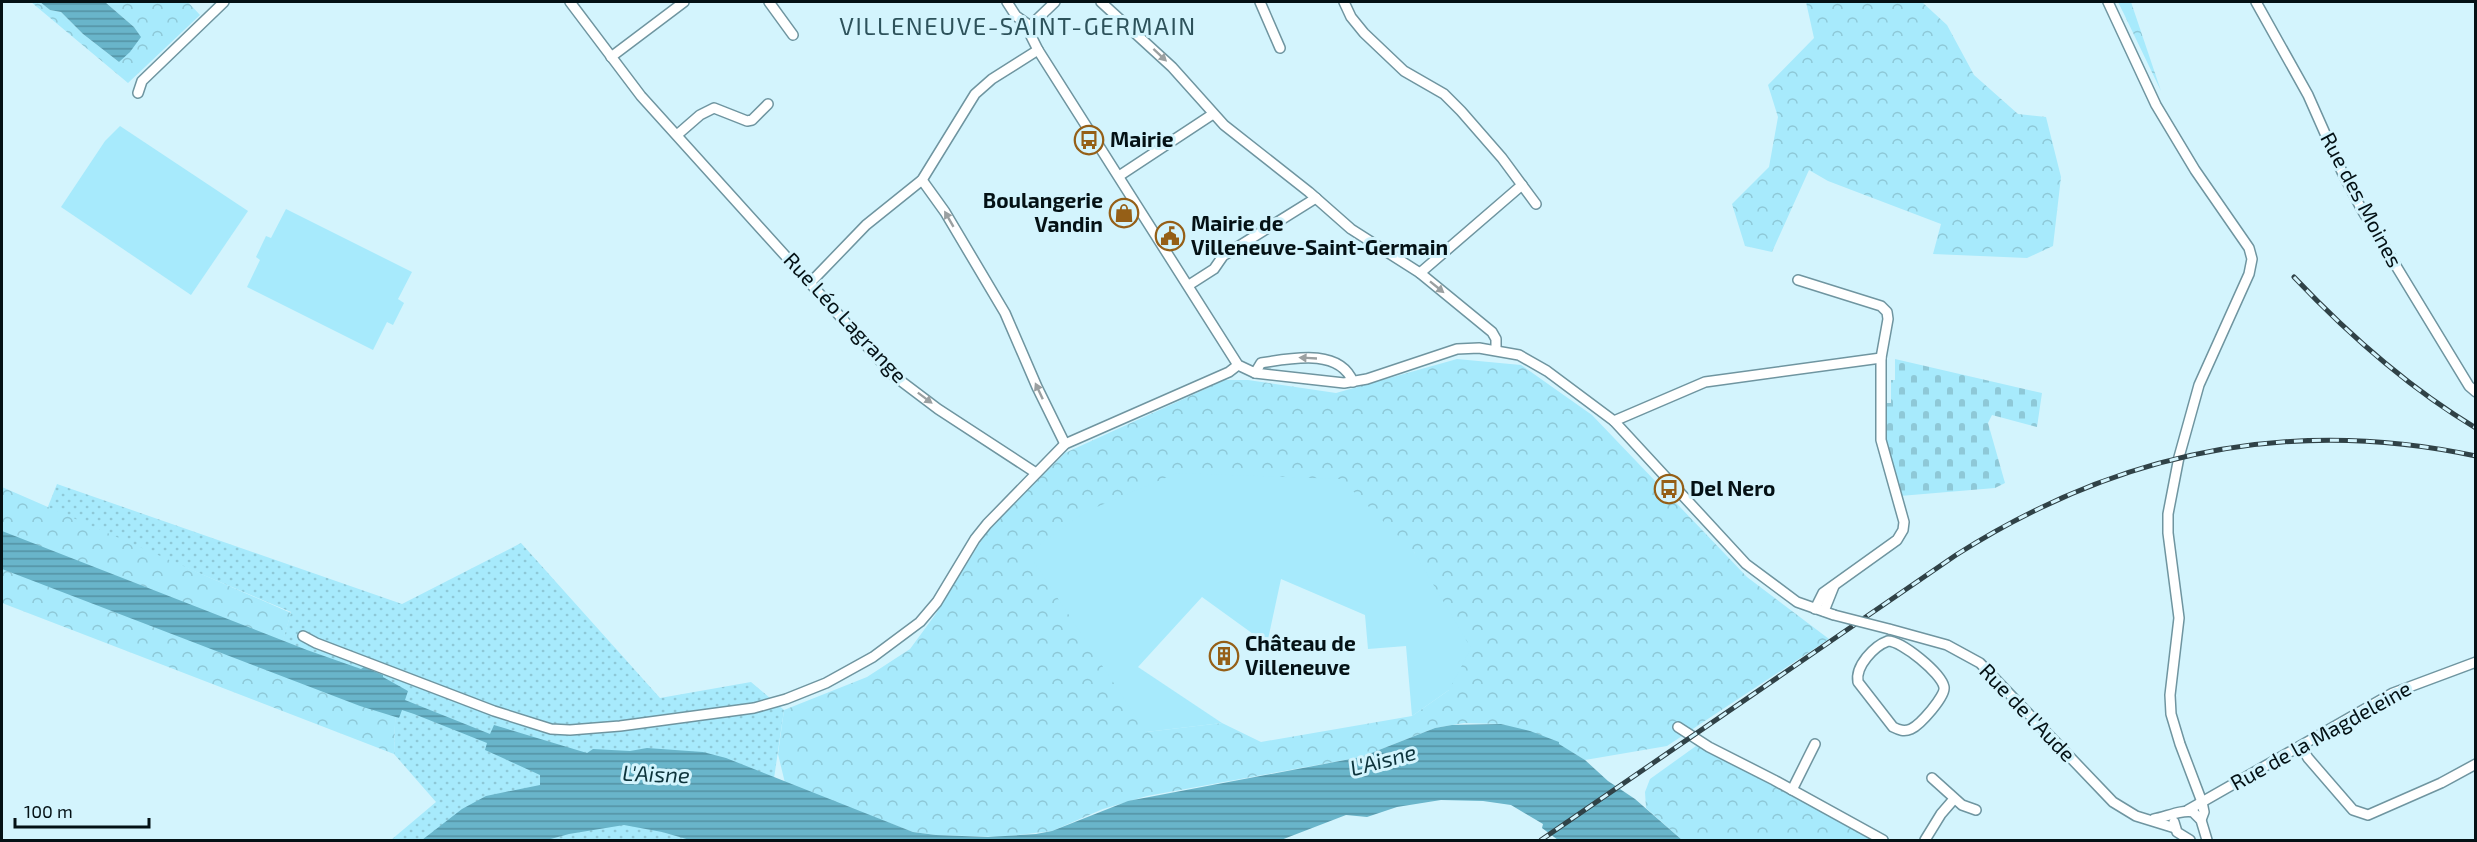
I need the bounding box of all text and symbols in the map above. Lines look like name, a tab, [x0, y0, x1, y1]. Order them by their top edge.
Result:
district label: VILLENEUVE-SAINT-GERMAIN	[839, 11, 1197, 40]
one-way arrow	[1152, 48, 1167, 61]
bus stop icon: Mairie	[1073, 124, 1105, 156]
place label: Mairie	[1110, 126, 1174, 151]
street label: Rue des Moines	[2316, 128, 2408, 271]
place label: Boulangerie Vandin	[983, 187, 1103, 236]
shop icon: Boulangerie Vandin	[1108, 197, 1140, 229]
one-way arrow	[944, 210, 954, 227]
place label: Mairie de Villeneuve-Saint-Germain	[1191, 210, 1448, 259]
public building icon: Mairie de Villeneuve-Saint-Germain	[1154, 220, 1186, 252]
street label: Rue Léo Lagrange	[779, 247, 913, 387]
one-way arrow	[1429, 280, 1444, 293]
one-way arrow	[1299, 354, 1318, 363]
one-way arrow	[1035, 383, 1044, 400]
one-way arrow	[917, 392, 932, 404]
bus stop icon: Del Nero	[1653, 473, 1685, 505]
place label: Del Nero	[1690, 475, 1775, 500]
place label: Château de Villeneuve	[1245, 630, 1356, 679]
building icon: Château de Villeneuve	[1208, 640, 1240, 672]
street label: Rue de l'Aude	[1975, 658, 2081, 766]
street label: Rue de la Magdeleine	[2226, 675, 2415, 795]
water label: L'Aisne	[1347, 738, 1419, 780]
water label: L'Aisne	[622, 759, 690, 787]
scale bar	[15, 791, 148, 829]
text: 100 m	[24, 800, 73, 822]

